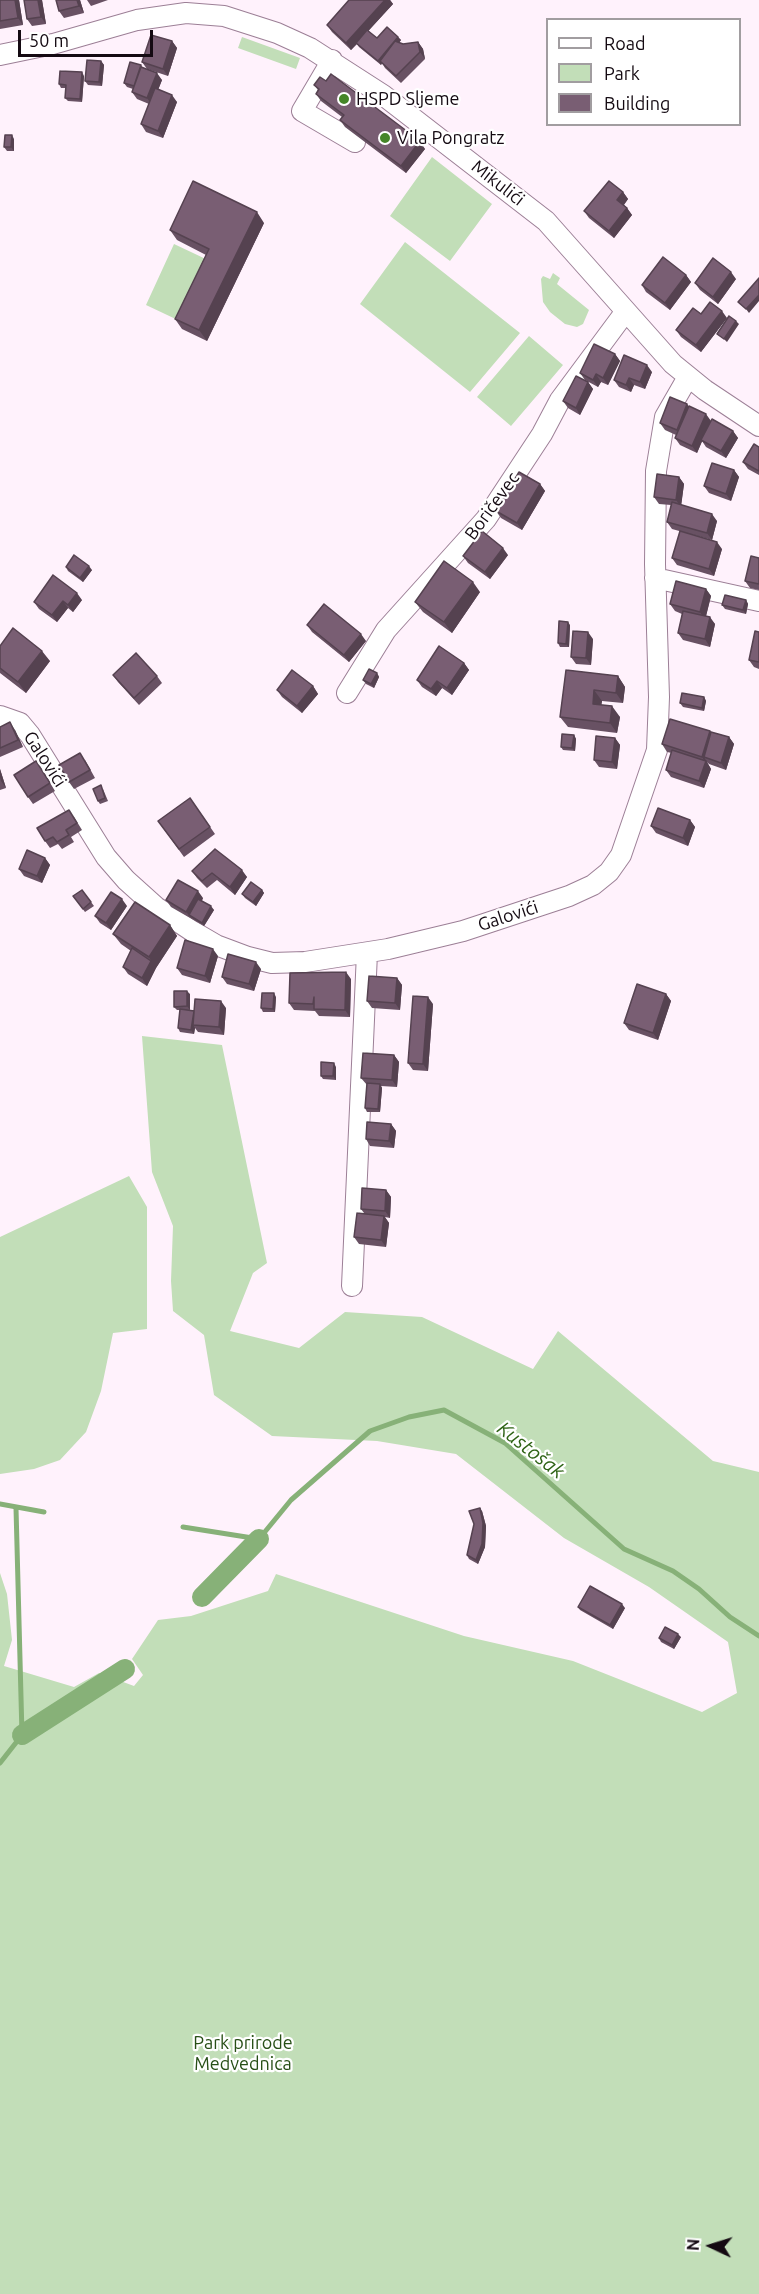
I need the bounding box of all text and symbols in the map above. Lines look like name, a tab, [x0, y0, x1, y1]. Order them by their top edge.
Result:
scale bar	[21, 18, 156, 56]
legend	[546, 18, 741, 126]
text: 50 m	[29, 30, 69, 50]
text: Road	[604, 33, 646, 53]
text: Park	[604, 63, 640, 83]
place label: HSPD Sljeme	[356, 88, 459, 110]
marker: HSPD Sljeme	[337, 92, 351, 106]
text: Building	[604, 93, 670, 113]
place label: Vila Pongratz	[397, 127, 505, 149]
marker: Vila Pongratz	[378, 131, 392, 145]
street label: Mikulići	[467, 156, 529, 210]
street label: Boričevec	[460, 468, 524, 544]
street label: Galovići	[19, 727, 71, 791]
street label: Galovići	[475, 896, 541, 936]
water label: Kustošak	[493, 1416, 569, 1484]
park label: Park prirode Medvednica	[193, 2032, 293, 2074]
north arrow	[681, 2216, 741, 2276]
text: N	[684, 2238, 702, 2251]

